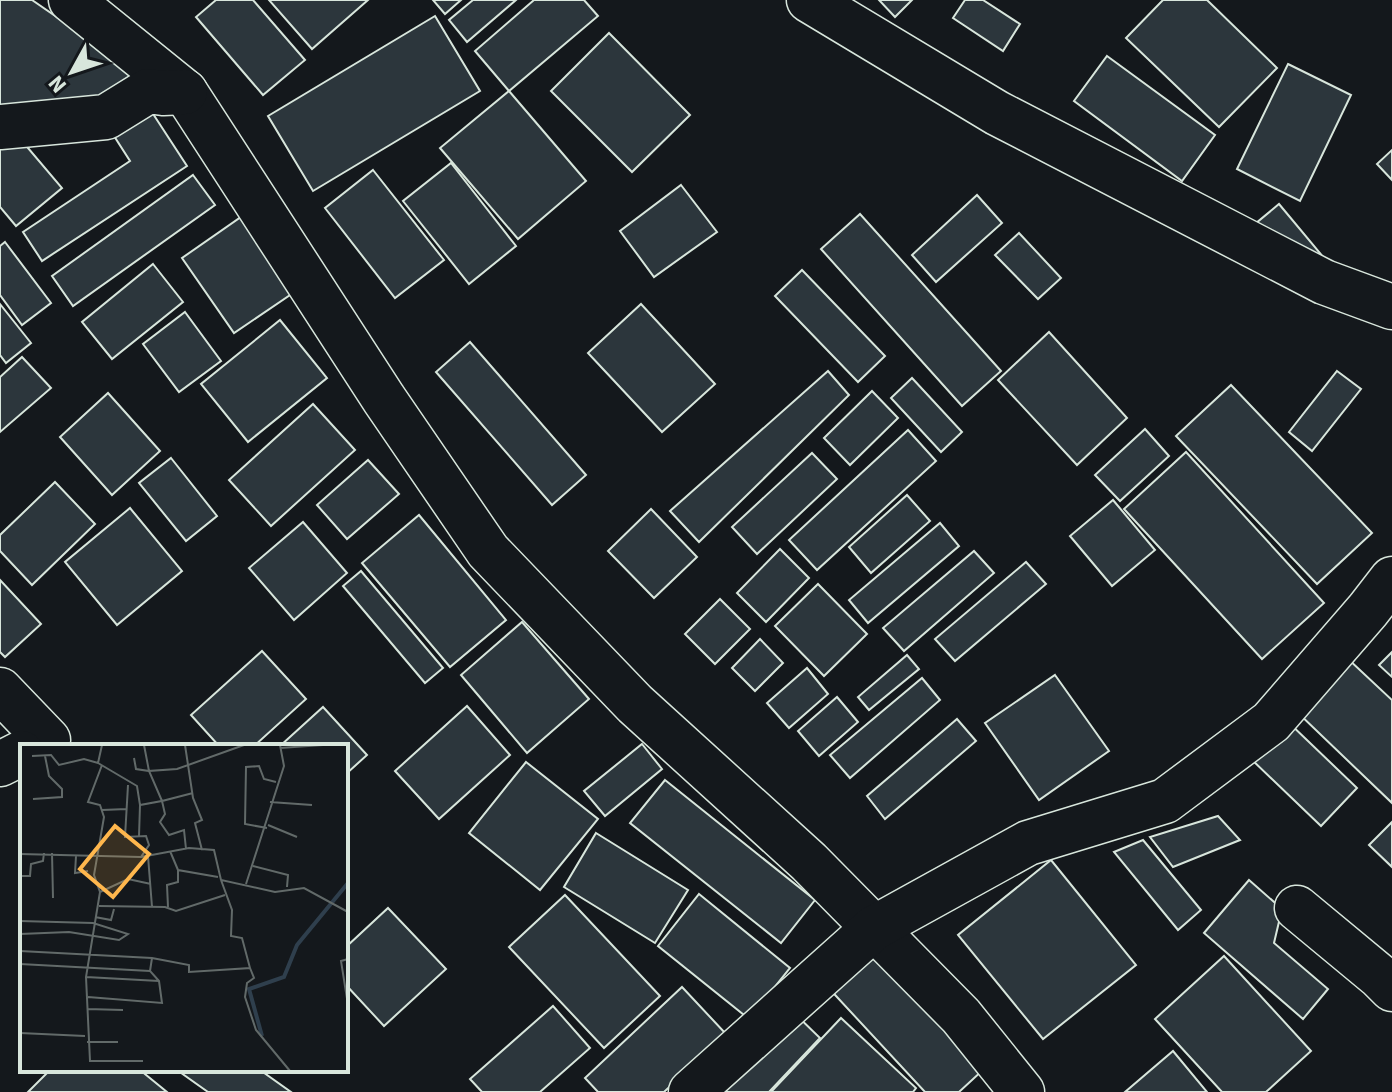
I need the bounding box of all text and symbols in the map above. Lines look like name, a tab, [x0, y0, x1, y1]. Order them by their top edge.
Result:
north arrow	[32, 32, 112, 112]
text: N	[40, 68, 74, 100]
inset map	[20, 744, 348, 1072]

